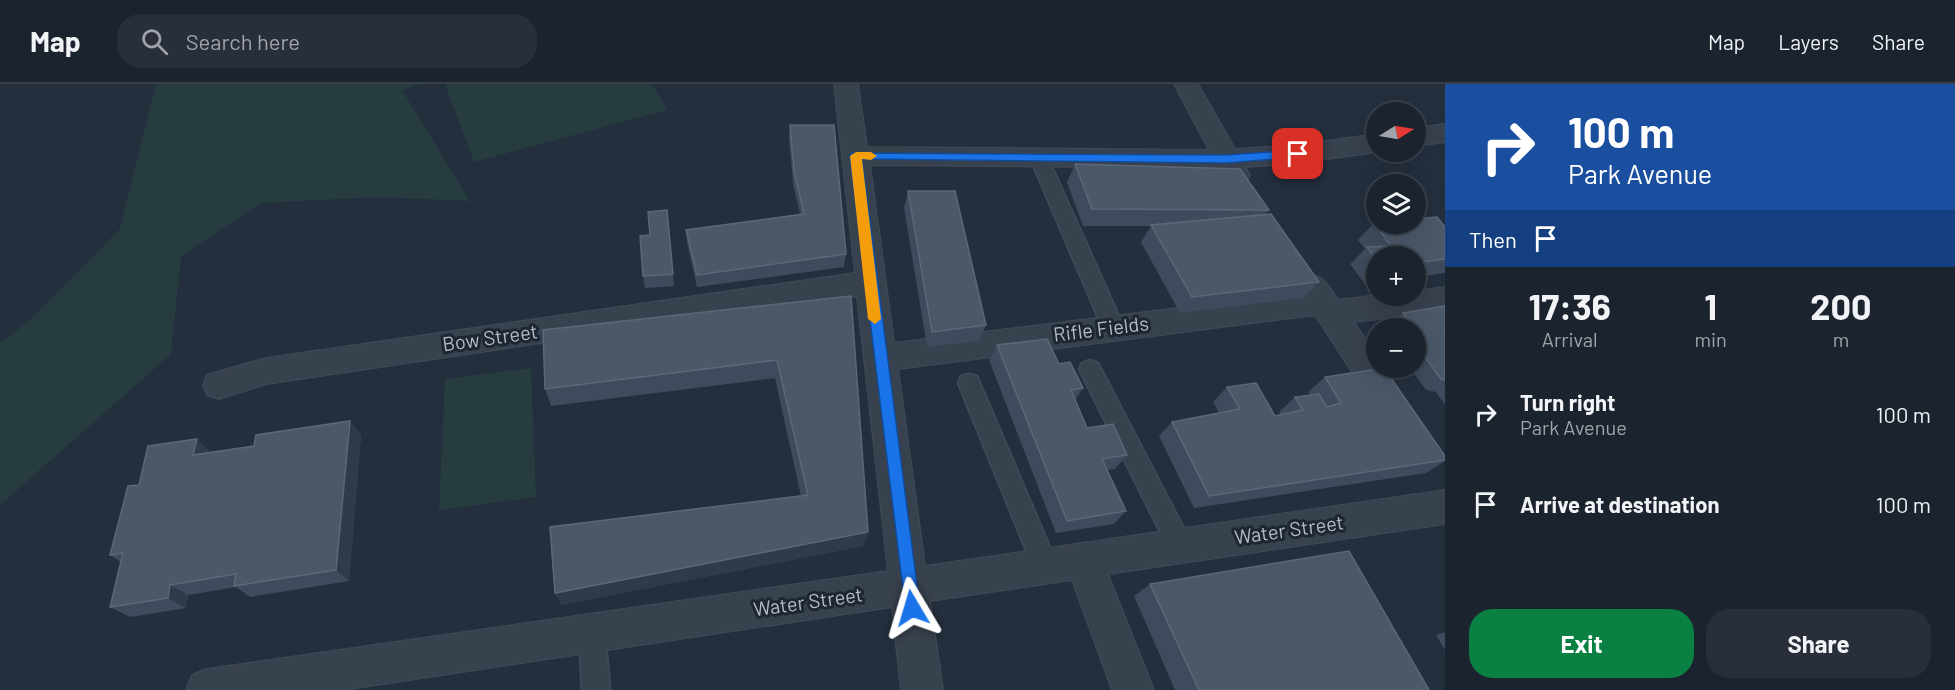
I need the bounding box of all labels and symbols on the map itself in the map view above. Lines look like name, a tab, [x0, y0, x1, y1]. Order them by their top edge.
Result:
north arrow	[1366, 102, 1426, 162]
pin	[1272, 128, 1323, 179]
street label: Rifle Fields	[1052, 310, 1150, 346]
street label: Bow Street	[441, 318, 539, 356]
street label: Water Street	[1233, 509, 1345, 549]
position arrow	[880, 576, 944, 640]
street label: Water Street	[752, 581, 864, 621]

